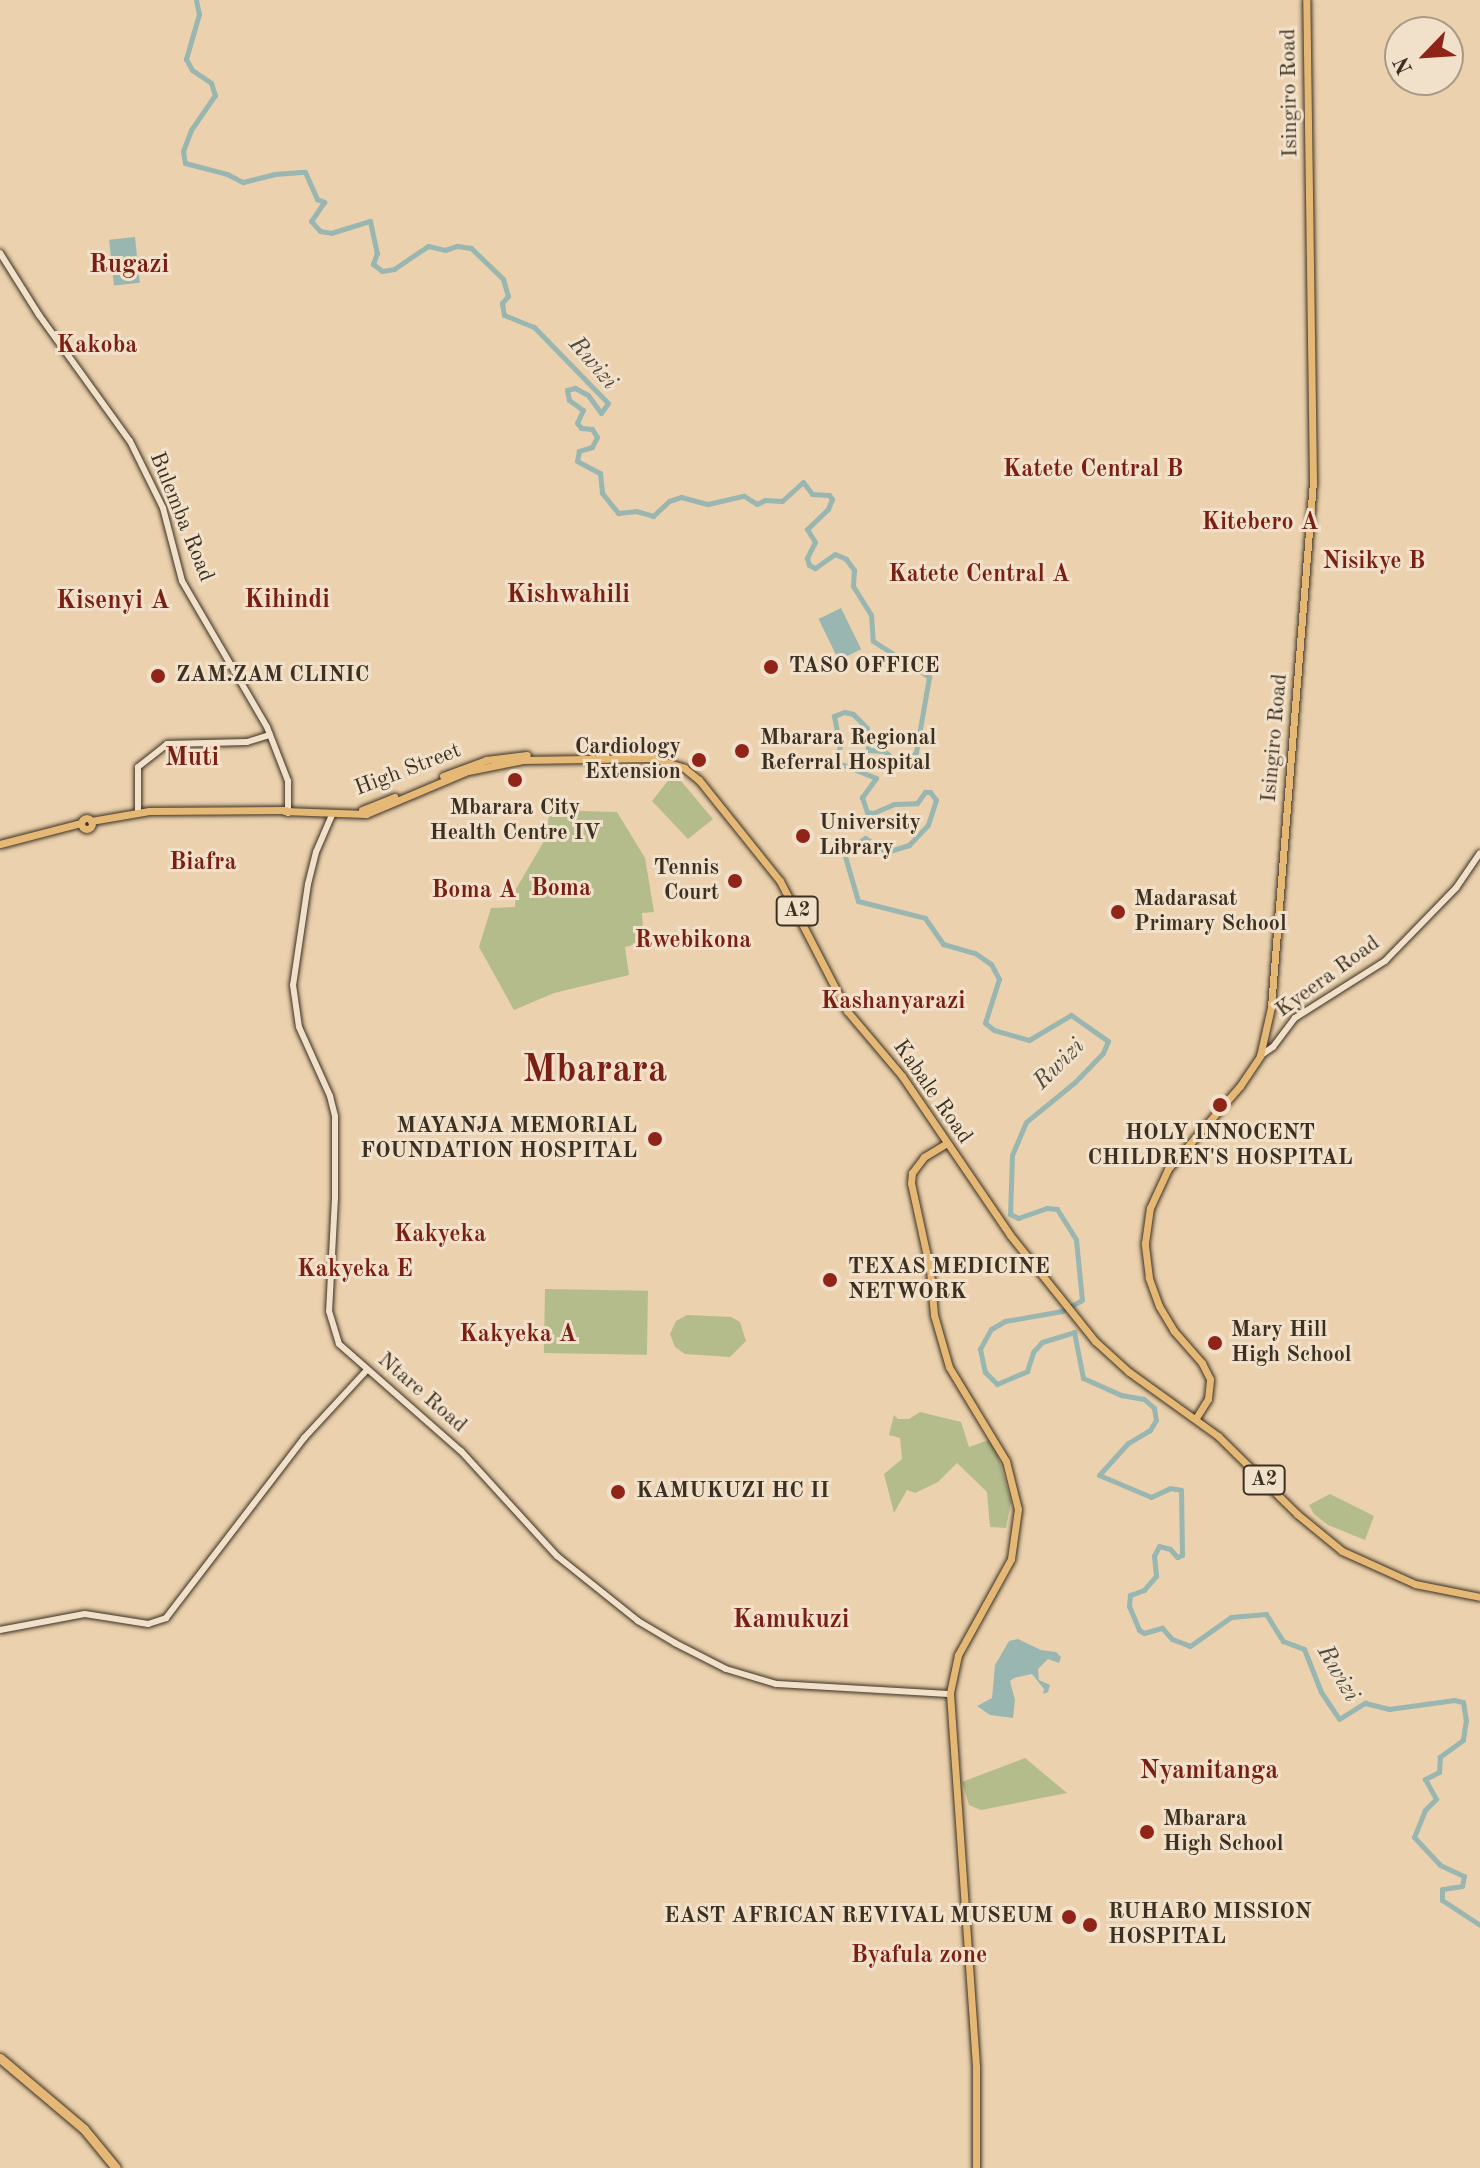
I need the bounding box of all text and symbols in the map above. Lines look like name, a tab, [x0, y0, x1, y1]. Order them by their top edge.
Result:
north arrow	[1384, 16, 1464, 96]
street label: Isingiro Road	[1276, 28, 1304, 158]
text: N	[1391, 53, 1418, 78]
district label: Rugazi	[89, 250, 169, 282]
water label: Rwizi	[561, 332, 623, 396]
district label: Kakoba	[56, 333, 138, 361]
street label: Bulemba Road	[143, 448, 219, 586]
district label: Katete Central B	[1003, 457, 1183, 485]
district label: Kitebero A	[1202, 510, 1318, 538]
district label: Nisikye B	[1323, 549, 1425, 577]
district label: Katete Central A	[888, 562, 1070, 590]
district label: Kishwahili	[506, 580, 630, 612]
district label: Kihindi	[244, 585, 330, 617]
district label: Kisenyi A	[56, 586, 170, 618]
place label: TASO OFFICE	[789, 654, 939, 680]
marker: TASO OFFICE	[760, 656, 782, 678]
place label: ZAM.ZAM CLINIC	[176, 663, 369, 689]
marker: ZAM.ZAM CLINIC	[147, 665, 169, 687]
street label: Isingiro Road	[1256, 673, 1294, 803]
place label: Mbarara Regional Referral Hospital	[760, 725, 936, 776]
place label: Cardiology Extension	[575, 734, 681, 786]
street label: High Street	[351, 738, 465, 802]
marker: Mbarara Regional Referral Hospital	[731, 740, 753, 762]
district label: Muti	[165, 743, 219, 775]
marker: Cardiology Extension	[688, 749, 710, 771]
marker: Mbarara City Health Centre IV	[504, 769, 526, 791]
place label: Mbarara City Health Centre IV	[430, 795, 600, 846]
place label: University Library	[819, 810, 921, 862]
marker: University Library	[794, 827, 812, 845]
district label: Biafra	[169, 850, 237, 878]
place label: Tennis Court	[654, 855, 719, 906]
marker: Tennis Court	[726, 872, 744, 890]
district label: Boma	[531, 876, 591, 904]
district label: Boma A	[431, 878, 517, 906]
place label: Madarasat Primary School	[1134, 886, 1287, 938]
road number: A2	[775, 895, 819, 927]
marker: Madarasat Primary School	[1109, 903, 1127, 921]
district label: Rwebikona	[635, 928, 751, 956]
street label: Kyeera Road	[1271, 930, 1385, 1024]
district label: Kashanyarazi	[821, 989, 965, 1017]
water label: Rwizi	[1028, 1033, 1092, 1097]
street label: Kabale Road	[887, 1035, 977, 1149]
district label: Mbarara	[523, 1049, 667, 1095]
marker: HOLY INNOCENT CHILDREN'S HOSPITAL	[1209, 1094, 1231, 1116]
place label: MAYANJA MEMORIAL FOUNDATION HOSPITAL	[360, 1113, 637, 1164]
place label: HOLY INNOCENT CHILDREN'S HOSPITAL	[1087, 1120, 1353, 1172]
marker: MAYANJA MEMORIAL FOUNDATION HOSPITAL	[644, 1128, 666, 1150]
district label: Kakyeka	[394, 1222, 486, 1250]
place label: TEXAS MEDICINE NETWORK	[848, 1254, 1050, 1306]
district label: Kakyeka E	[297, 1257, 413, 1285]
marker: TEXAS MEDICINE NETWORK	[819, 1269, 841, 1291]
place label: Mary Hill High School	[1231, 1317, 1352, 1368]
district label: Kakyeka A	[459, 1322, 577, 1350]
marker: Mary Hill High School	[1206, 1334, 1224, 1352]
street label: Ntare Road	[372, 1347, 472, 1439]
road number: A2	[1242, 1464, 1286, 1496]
place label: KAMUKUZI HC II	[636, 1479, 829, 1505]
marker: KAMUKUZI HC II	[607, 1481, 629, 1503]
district label: Kamukuzi	[733, 1605, 849, 1637]
water label: Rwizi	[1309, 1640, 1365, 1708]
district label: Nyamitanga	[1140, 1756, 1278, 1788]
place label: Mbarara High School	[1163, 1806, 1284, 1858]
marker: Mbarara High School	[1138, 1823, 1156, 1841]
place label: RUHARO MISSION HOSPITAL	[1108, 1899, 1312, 1950]
place label: EAST AFRICAN REVIVAL MUSEUM	[664, 1904, 1053, 1930]
marker: EAST AFRICAN REVIVAL MUSEUM	[1060, 1908, 1078, 1926]
marker: RUHARO MISSION HOSPITAL	[1079, 1914, 1101, 1936]
district label: Byafula zone	[851, 1943, 987, 1971]

